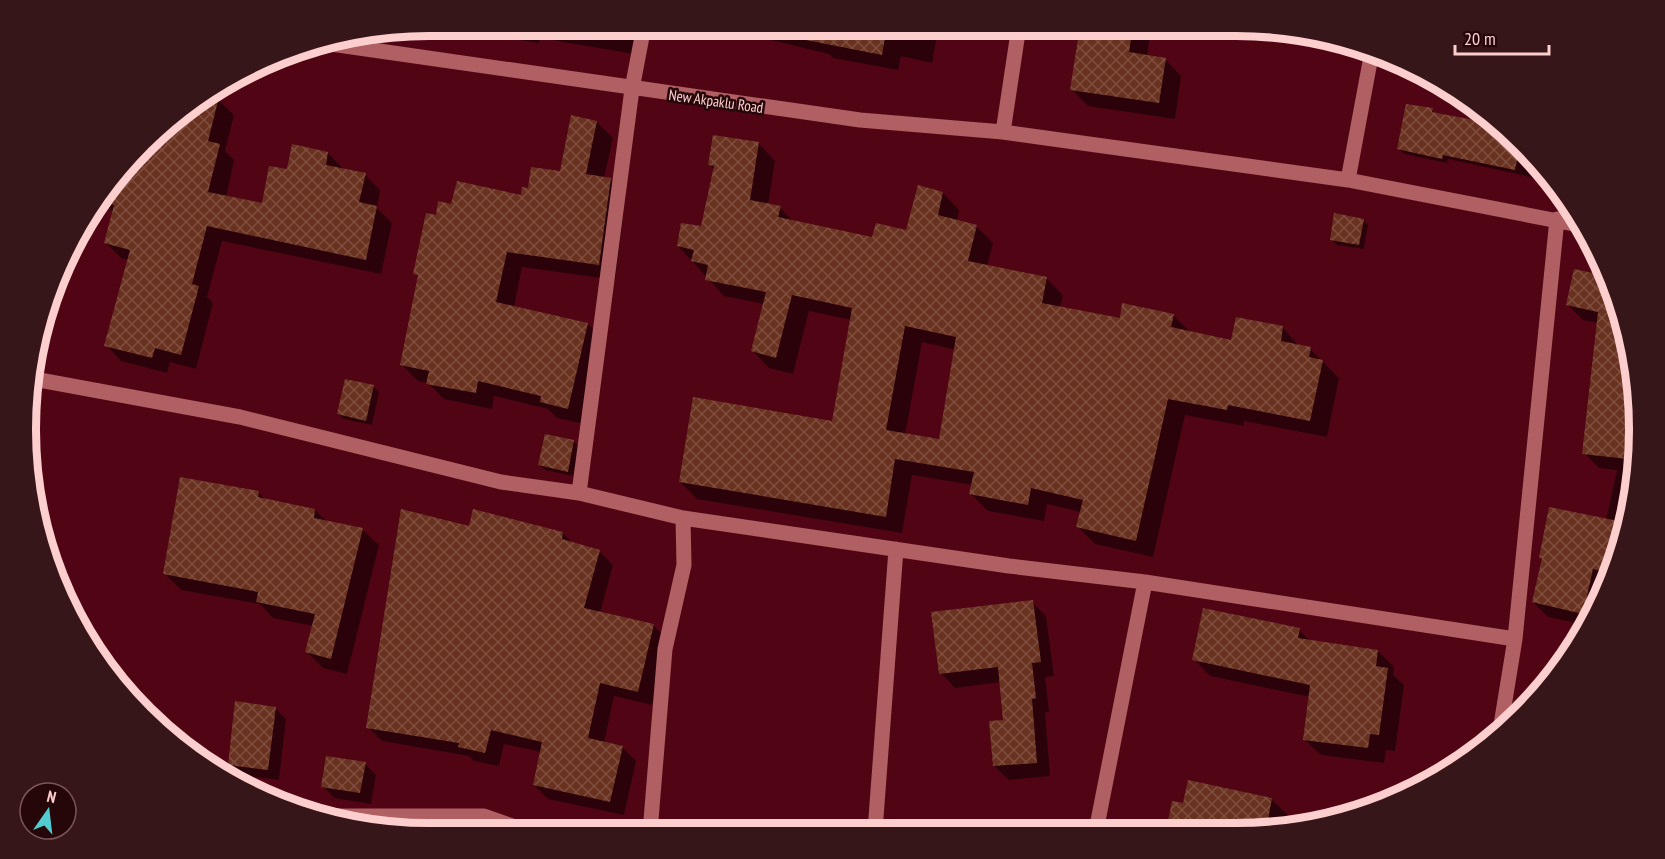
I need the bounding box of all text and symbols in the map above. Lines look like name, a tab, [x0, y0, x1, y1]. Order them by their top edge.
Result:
scale bar	[1455, 18, 1550, 56]
text: 20 m	[1464, 27, 1496, 50]
street label: New Akpaklu Road	[667, 85, 765, 117]
north arrow	[18, 781, 78, 841]
text: N	[45, 786, 58, 807]

